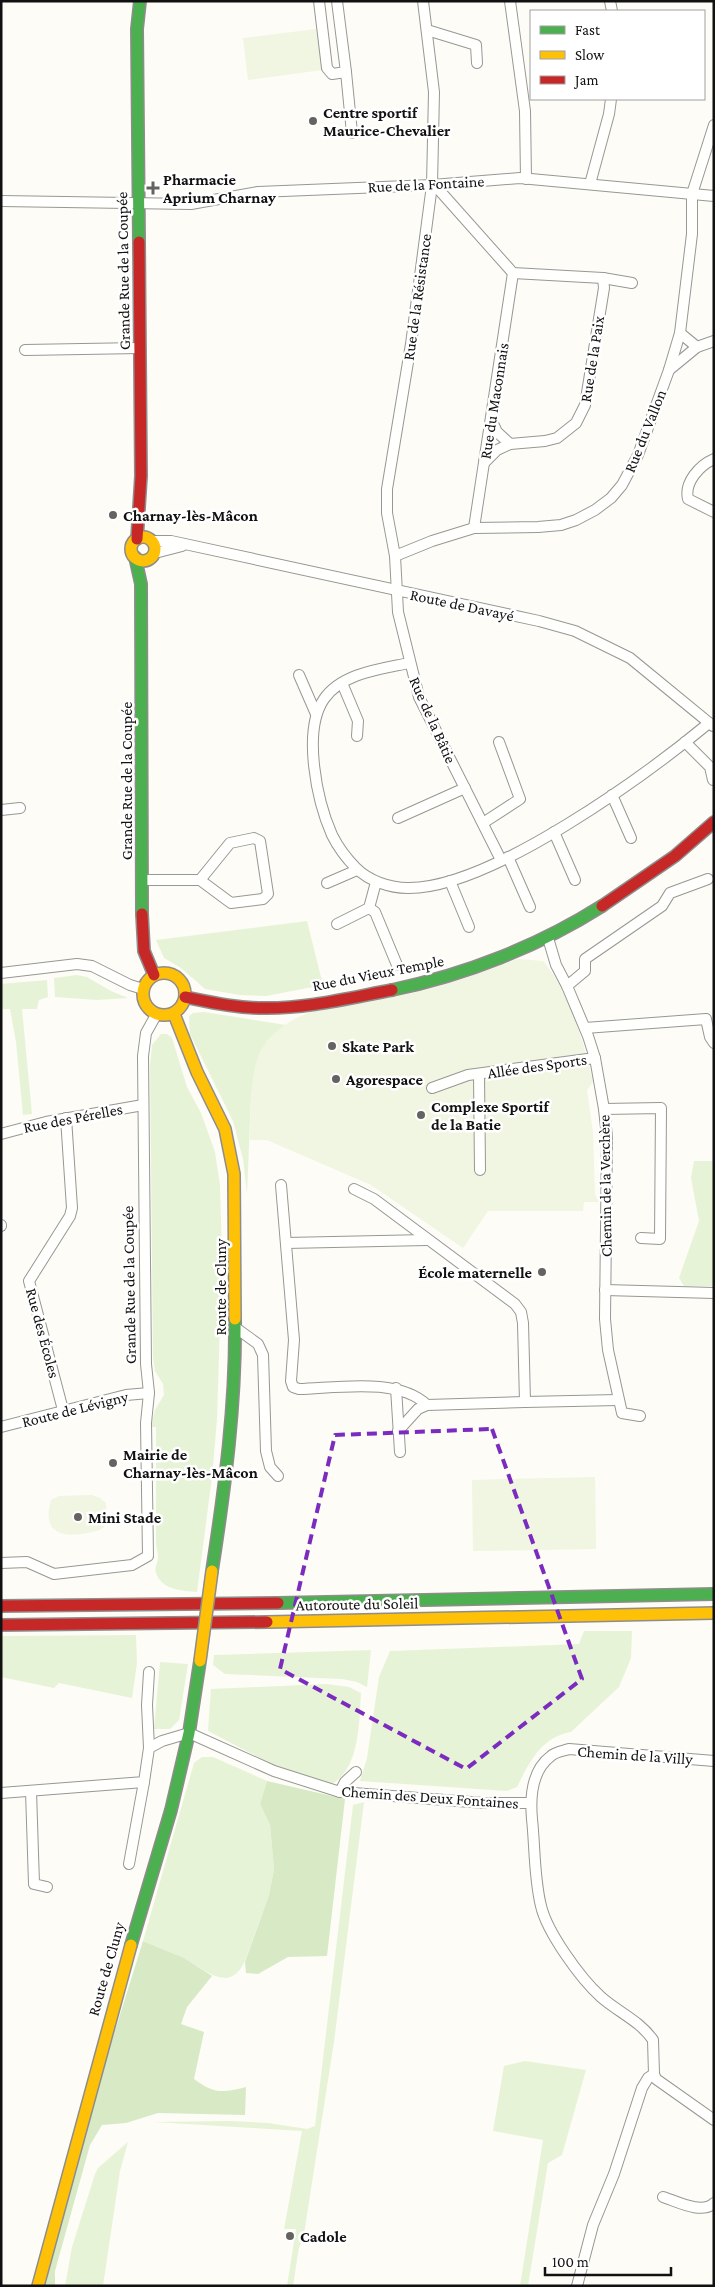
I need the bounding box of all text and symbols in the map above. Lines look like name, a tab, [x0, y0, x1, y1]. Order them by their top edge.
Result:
legend	[530, 10, 705, 100]
text: Fast	[575, 22, 601, 38]
text: Slow	[575, 47, 605, 63]
text: Jam	[573, 72, 598, 89]
place label: Centre sportif Maurice-Chevalier	[323, 104, 451, 139]
marker: Centre sportif Maurice-Chevalier	[307, 115, 319, 127]
place label: Pharmacie Aprium Charnay	[162, 171, 276, 206]
street label: Rue de la Fontaine	[367, 172, 485, 196]
marker: Pharmacie Aprium Charnay	[147, 182, 159, 194]
street label: Grande Rue de la Coupée	[113, 192, 134, 350]
street label: Rue de la Résistance	[400, 233, 434, 361]
street label: Rue de la Paix	[577, 314, 607, 403]
street label: Rue du Maconnais	[476, 342, 512, 460]
street label: Rue du Vallon	[621, 387, 669, 475]
place label: Charnay-lès-Mâcon	[123, 507, 258, 524]
marker: Charnay-lès-Mâcon	[107, 509, 119, 521]
street label: Route de Davayé	[408, 586, 515, 625]
street label: Rue de la Bâtie	[406, 674, 460, 766]
street label: Grande Rue de la Coupée	[118, 702, 136, 860]
street label: Rue du Vieux Temple	[311, 952, 445, 995]
place label: Skate Park	[342, 1038, 414, 1055]
marker: Skate Park	[326, 1040, 338, 1052]
street label: Allée des Sports	[486, 1051, 588, 1082]
place label: Agorespace	[345, 1071, 423, 1088]
marker: Agorespace	[330, 1073, 342, 1085]
place label: Complexe Sportif de la Batie	[431, 1098, 550, 1133]
street label: Rue des Pérelles	[22, 1100, 124, 1136]
marker: Complexe Sportif de la Batie	[415, 1109, 427, 1121]
street label: Chemin de la Verchère	[595, 1115, 615, 1257]
street label: Grande Rue de la Coupée	[119, 1206, 140, 1364]
street label: Route de Cluny	[212, 1238, 230, 1335]
place label: École maternelle	[418, 1264, 533, 1281]
marker: École maternelle	[536, 1266, 548, 1278]
street label: Rue des Écoles	[23, 1286, 63, 1380]
street label: Route de Lévigny	[20, 1387, 131, 1431]
place label: Mairie de Charnay-lès-Mâcon	[123, 1446, 258, 1481]
marker: Mairie de Charnay-lès-Mâcon	[107, 1457, 119, 1469]
place label: Mini Stade	[88, 1509, 162, 1526]
marker: Mini Stade	[72, 1511, 84, 1523]
street label: Autoroute du Soleil	[296, 1594, 418, 1614]
street label: Chemin de la Villy	[577, 1742, 694, 1769]
street label: Chemin des Deux Fontaines	[341, 1782, 519, 1812]
street label: Route de Cluny	[84, 1920, 129, 2018]
place label: Cadole	[300, 2228, 347, 2245]
marker: Cadole	[284, 2230, 296, 2242]
scale bar	[545, 2244, 671, 2276]
text: 100 m	[552, 2254, 589, 2270]

